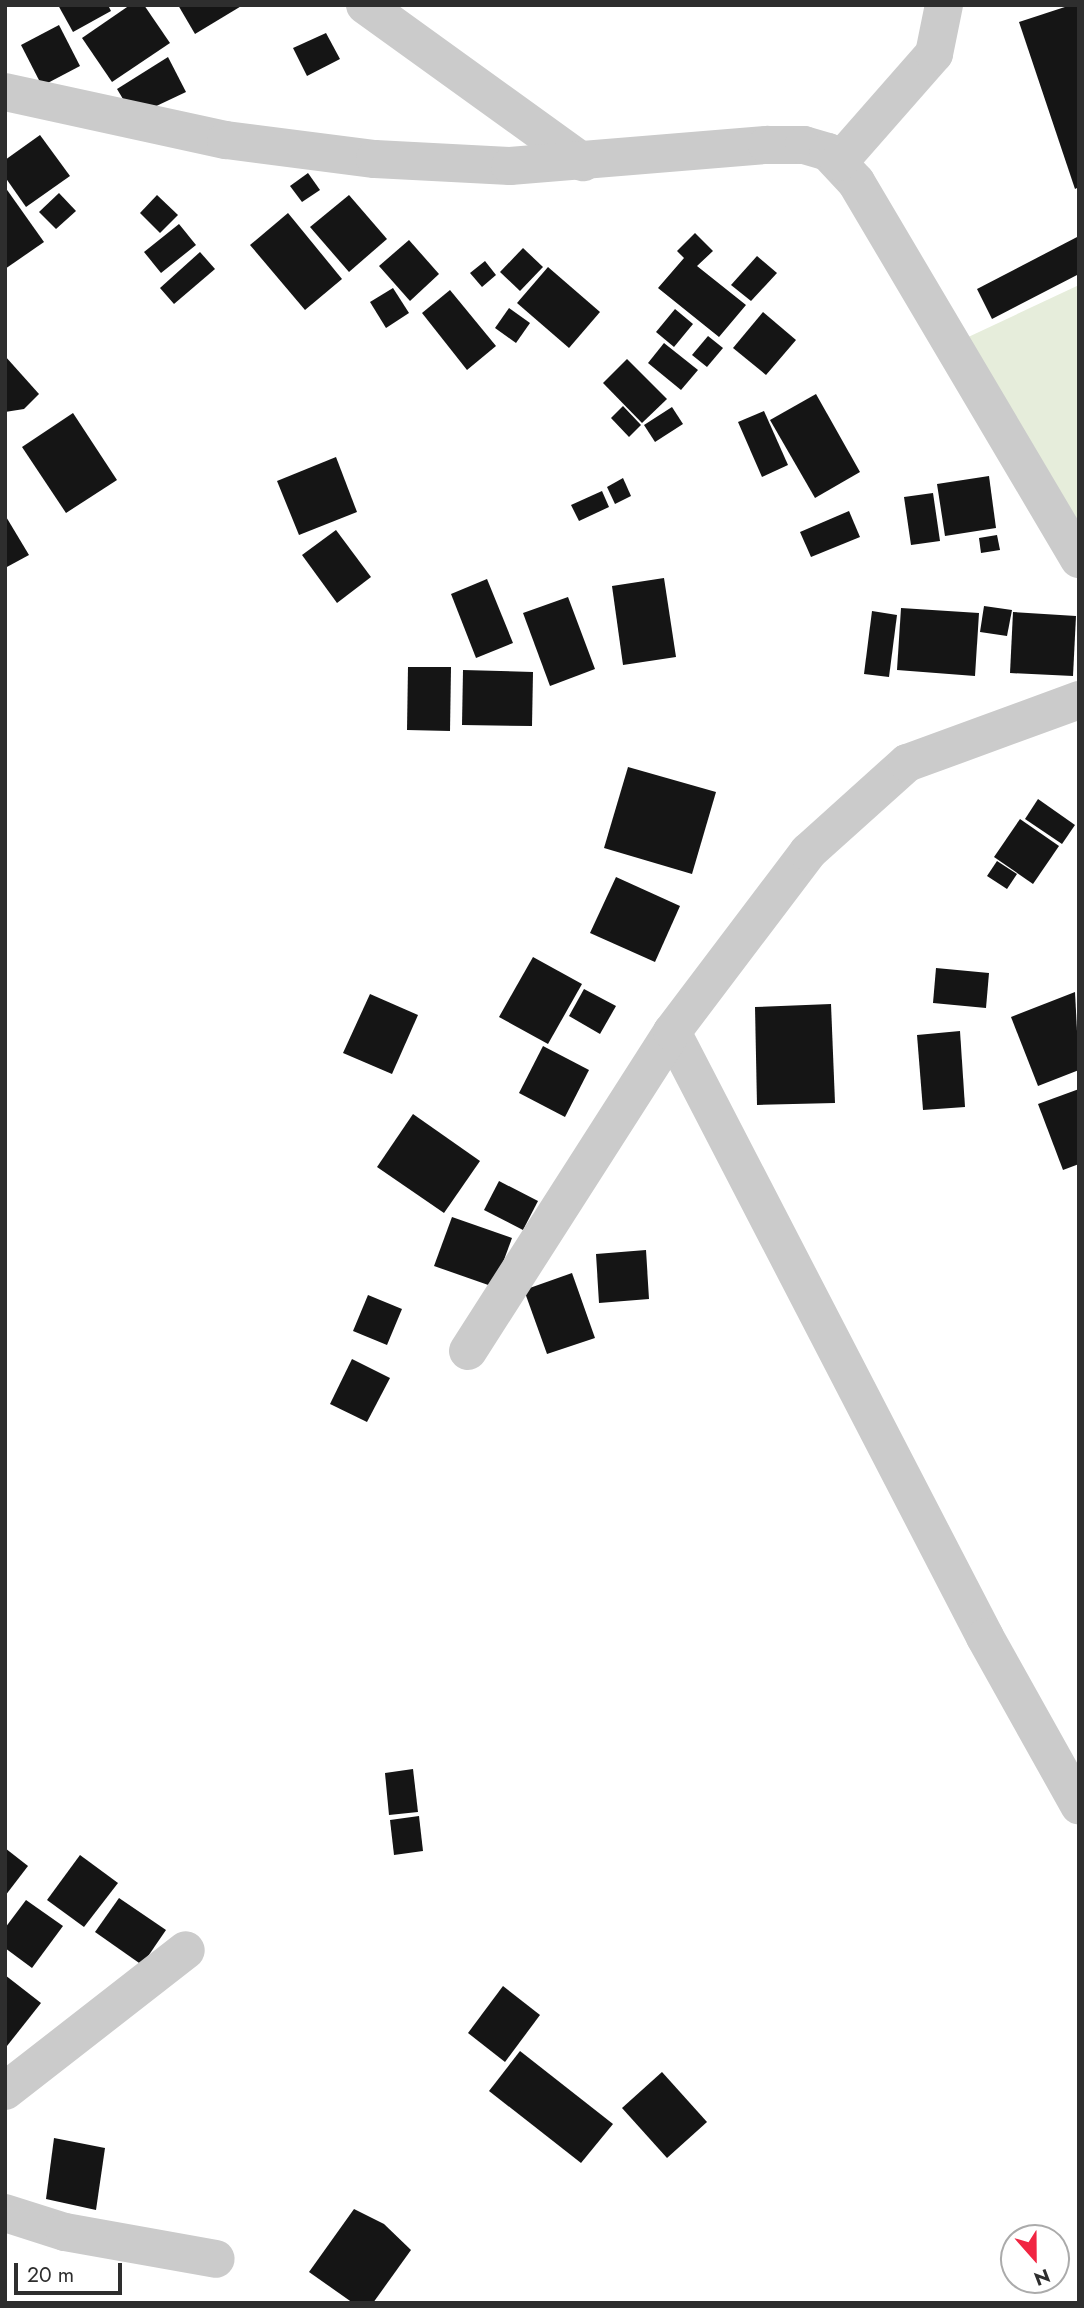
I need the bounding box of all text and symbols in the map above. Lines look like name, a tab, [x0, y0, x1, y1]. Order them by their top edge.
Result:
north arrow	[1000, 2224, 1070, 2294]
scale bar	[18, 2248, 126, 2292]
text: 20 m	[27, 2260, 74, 2290]
text: N	[1030, 2262, 1054, 2293]

